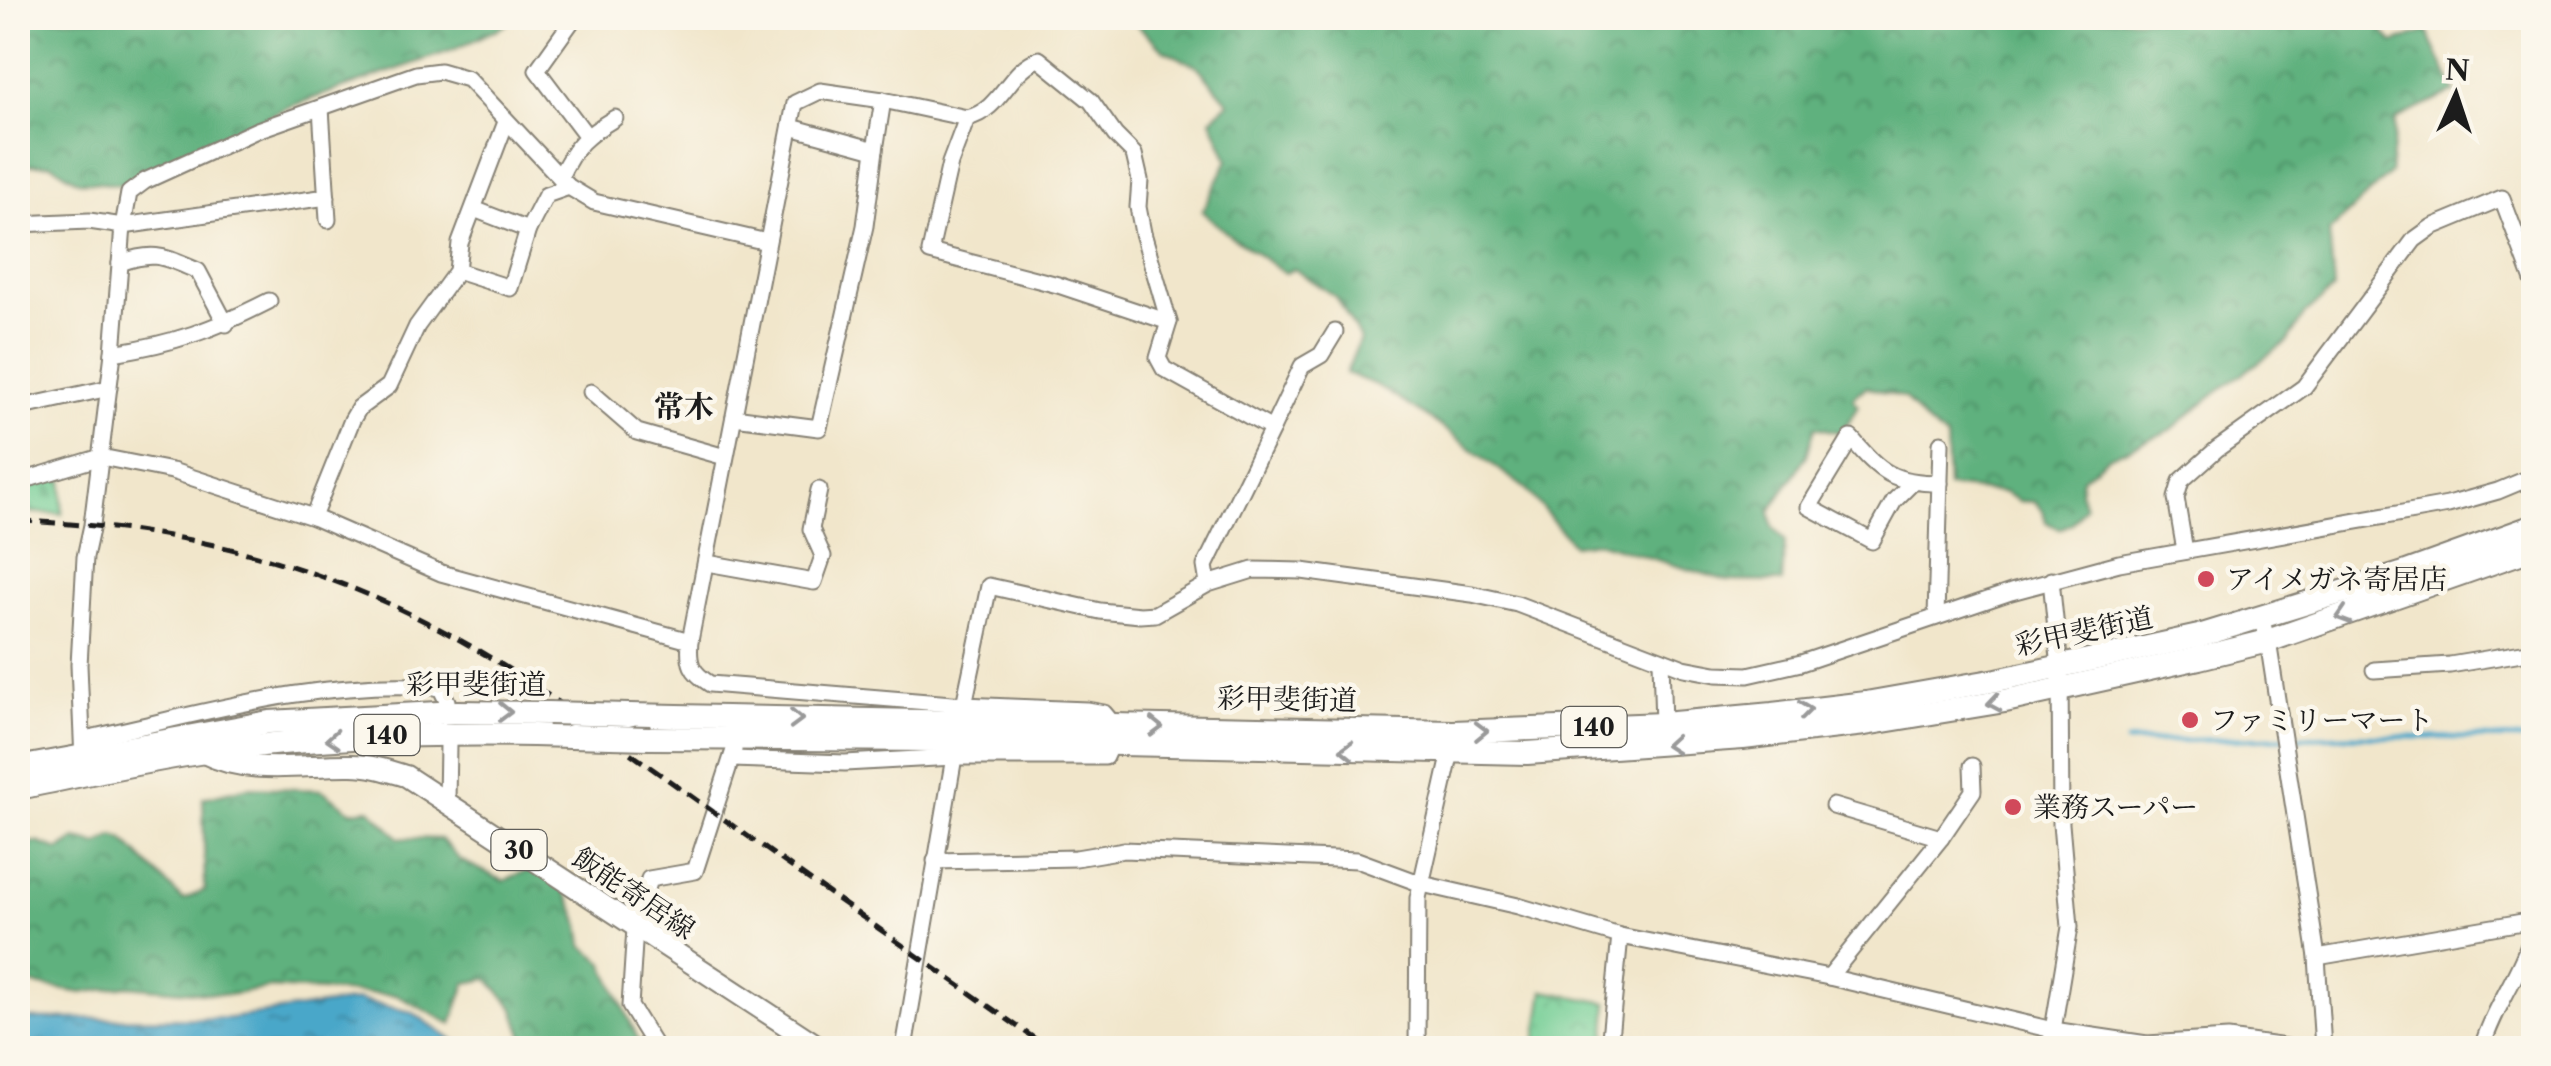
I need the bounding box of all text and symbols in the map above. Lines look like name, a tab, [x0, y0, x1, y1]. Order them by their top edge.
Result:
north arrow	[2406, 45, 2506, 145]
text: N	[2444, 52, 2470, 88]
district label: 常木	[654, 388, 714, 425]
place label: アイメガネ寄居店	[2226, 562, 2447, 596]
marker: アイメガネ寄居店	[2195, 568, 2217, 590]
street label: 彩甲斐街道	[2012, 600, 2156, 662]
one-way arrow	[2335, 605, 2352, 625]
street label: 彩甲斐街道	[406, 667, 546, 701]
street label: 彩甲斐街道	[1217, 681, 1357, 717]
one-way arrow	[1985, 692, 2002, 713]
one-way arrow	[1798, 700, 1814, 721]
one-way arrow	[498, 701, 514, 723]
place label: ファミリーマート	[2210, 703, 2433, 737]
road number: 140	[1562, 707, 1626, 747]
one-way arrow	[789, 708, 805, 729]
marker: ファミリーマート	[2179, 709, 2201, 731]
road number: 140	[354, 715, 420, 755]
one-way arrow	[1149, 716, 1165, 737]
one-way arrow	[1474, 721, 1490, 742]
one-way arrow	[325, 727, 341, 749]
one-way arrow	[1663, 733, 1679, 755]
one-way arrow	[1338, 739, 1354, 761]
place label: 業務スーパー	[2033, 790, 2198, 824]
marker: 業務スーパー	[2002, 796, 2024, 818]
road number: 30	[492, 830, 546, 870]
street label: 飯能寄居線	[566, 840, 702, 946]

